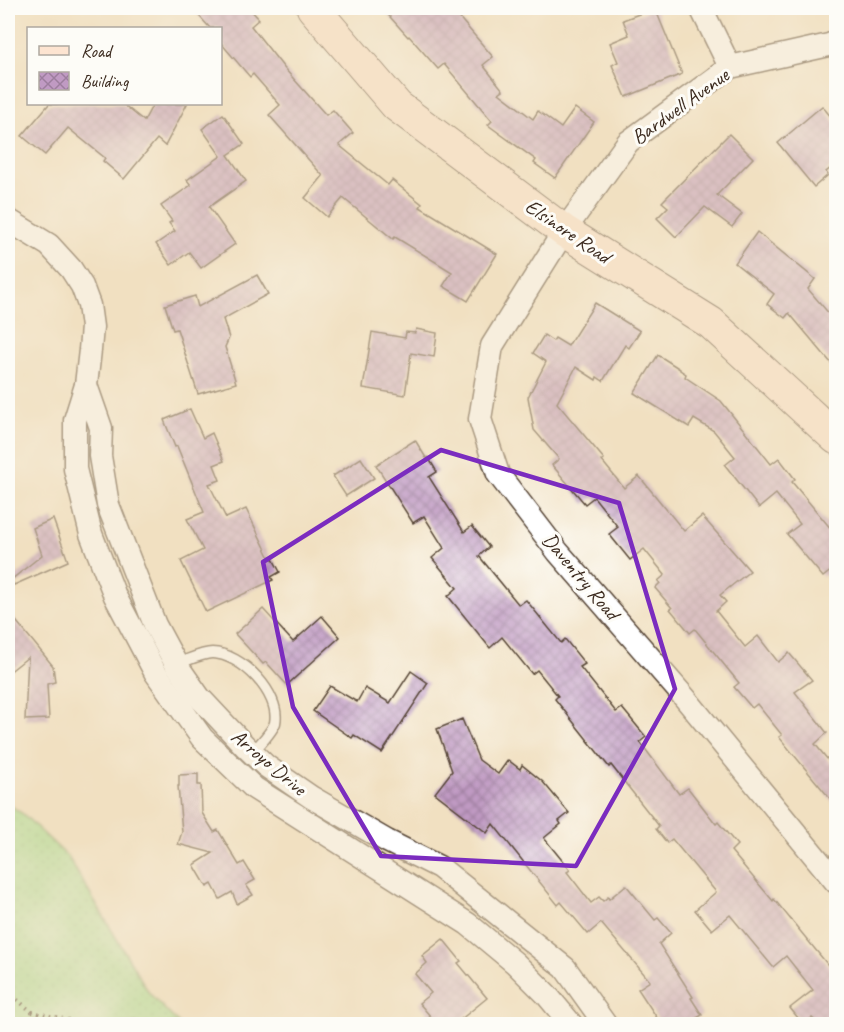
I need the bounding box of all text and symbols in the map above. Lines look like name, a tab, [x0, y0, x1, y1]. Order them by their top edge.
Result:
legend	[27, 27, 222, 105]
text: Road	[81, 40, 114, 62]
street label: Bardwell Avenue	[626, 61, 735, 150]
text: Building	[81, 70, 130, 92]
street label: Elsinore Road	[520, 193, 619, 271]
street label: Daventry Road	[537, 527, 627, 627]
street label: Arroyo Drive	[226, 723, 314, 802]

